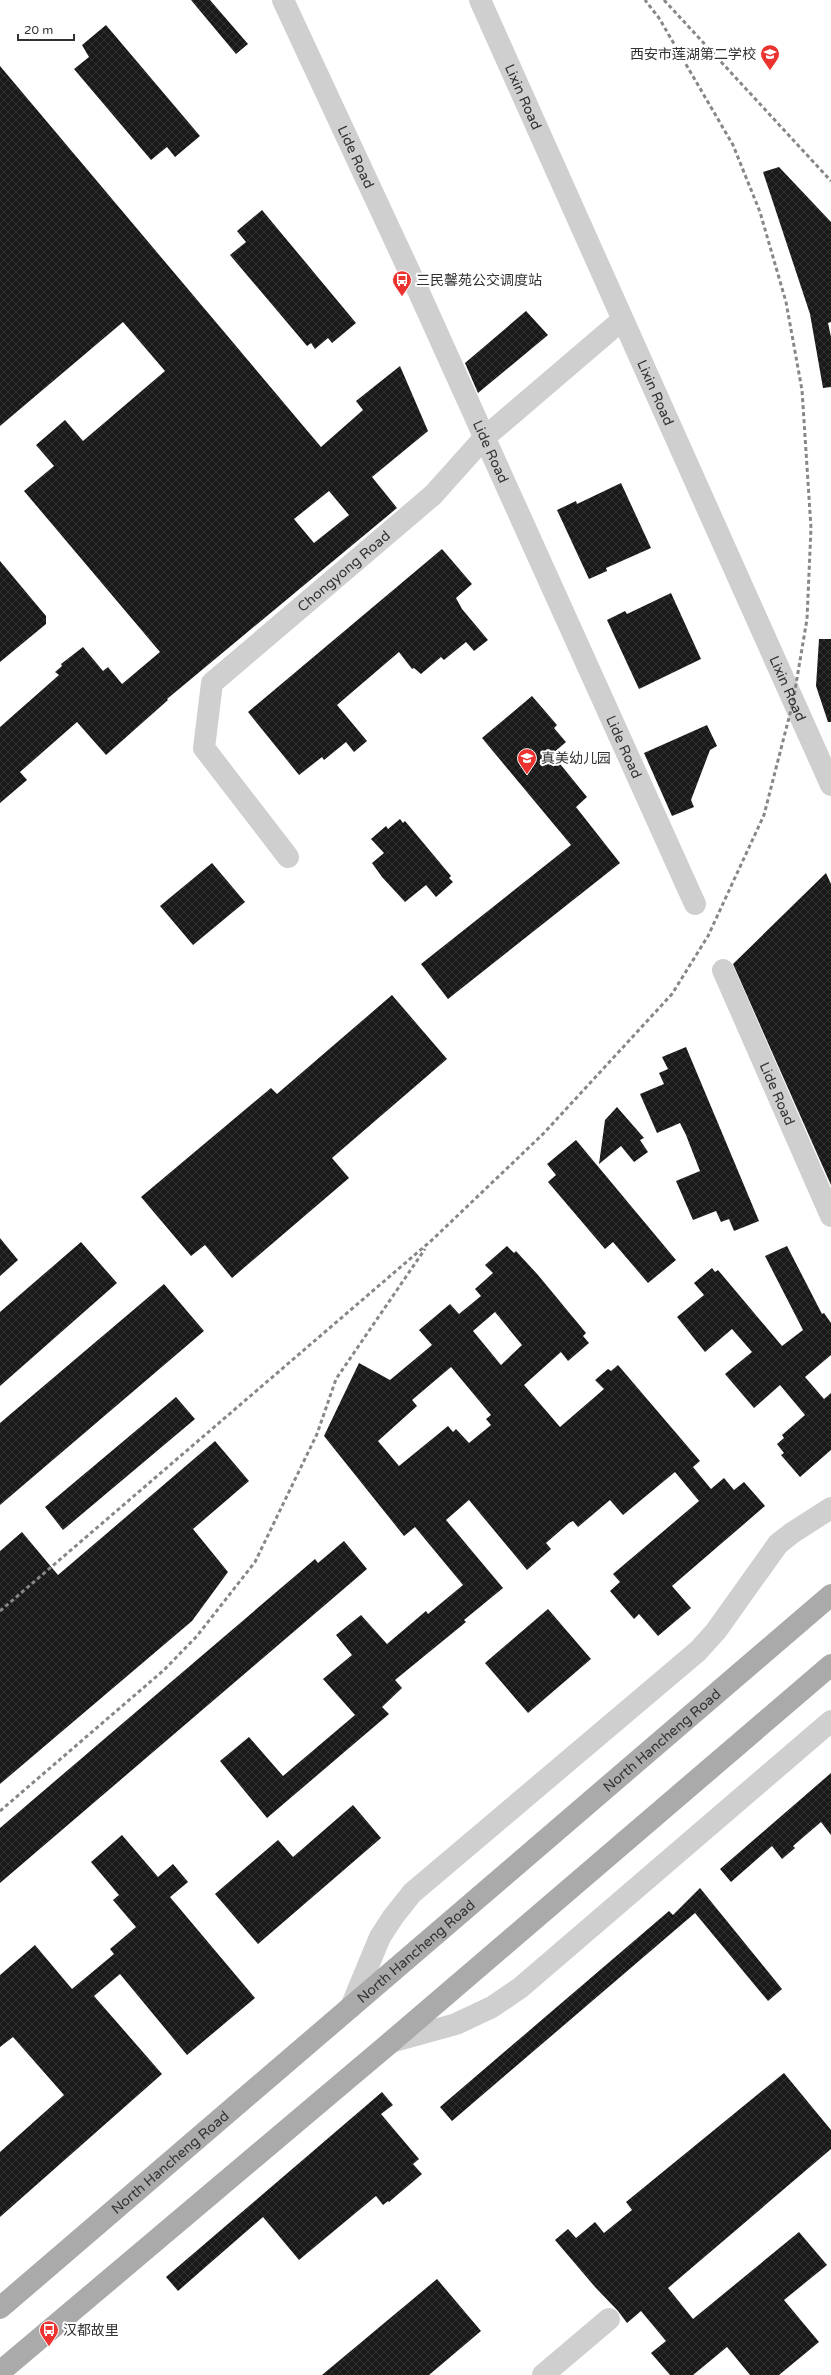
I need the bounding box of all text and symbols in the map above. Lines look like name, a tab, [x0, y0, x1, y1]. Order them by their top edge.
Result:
scale bar	[18, 16, 74, 42]
text: 20 m	[24, 23, 53, 37]
school or university icon: 西安市莲湖第二学校	[759, 43, 781, 71]
place label: 西安市莲湖第二学校	[630, 46, 756, 63]
street label: Lixin Road	[501, 61, 545, 132]
street label: Lide Road	[334, 123, 378, 191]
bus stop icon: 三民馨苑公交调度站	[391, 269, 413, 297]
place label: 三民馨苑公交调度站	[416, 272, 542, 289]
street label: Lixin Road	[633, 357, 678, 428]
street label: Lide Road	[469, 417, 512, 486]
street label: Chongyong Road	[294, 527, 393, 615]
street label: Lixin Road	[766, 653, 810, 724]
street label: Lide Road	[602, 713, 646, 781]
school or university icon: 真美幼儿园	[516, 747, 538, 775]
place label: 真美幼儿园	[541, 750, 611, 767]
street label: Lide Road	[756, 1059, 799, 1128]
street label: North Hancheng Road	[599, 1685, 724, 1795]
street label: North Hancheng Road	[354, 1896, 478, 2006]
street label: North Hancheng Road	[108, 2107, 232, 2217]
bus stop icon: 汉都故里	[38, 2319, 60, 2347]
place label: 汉都故里	[63, 2322, 119, 2339]

